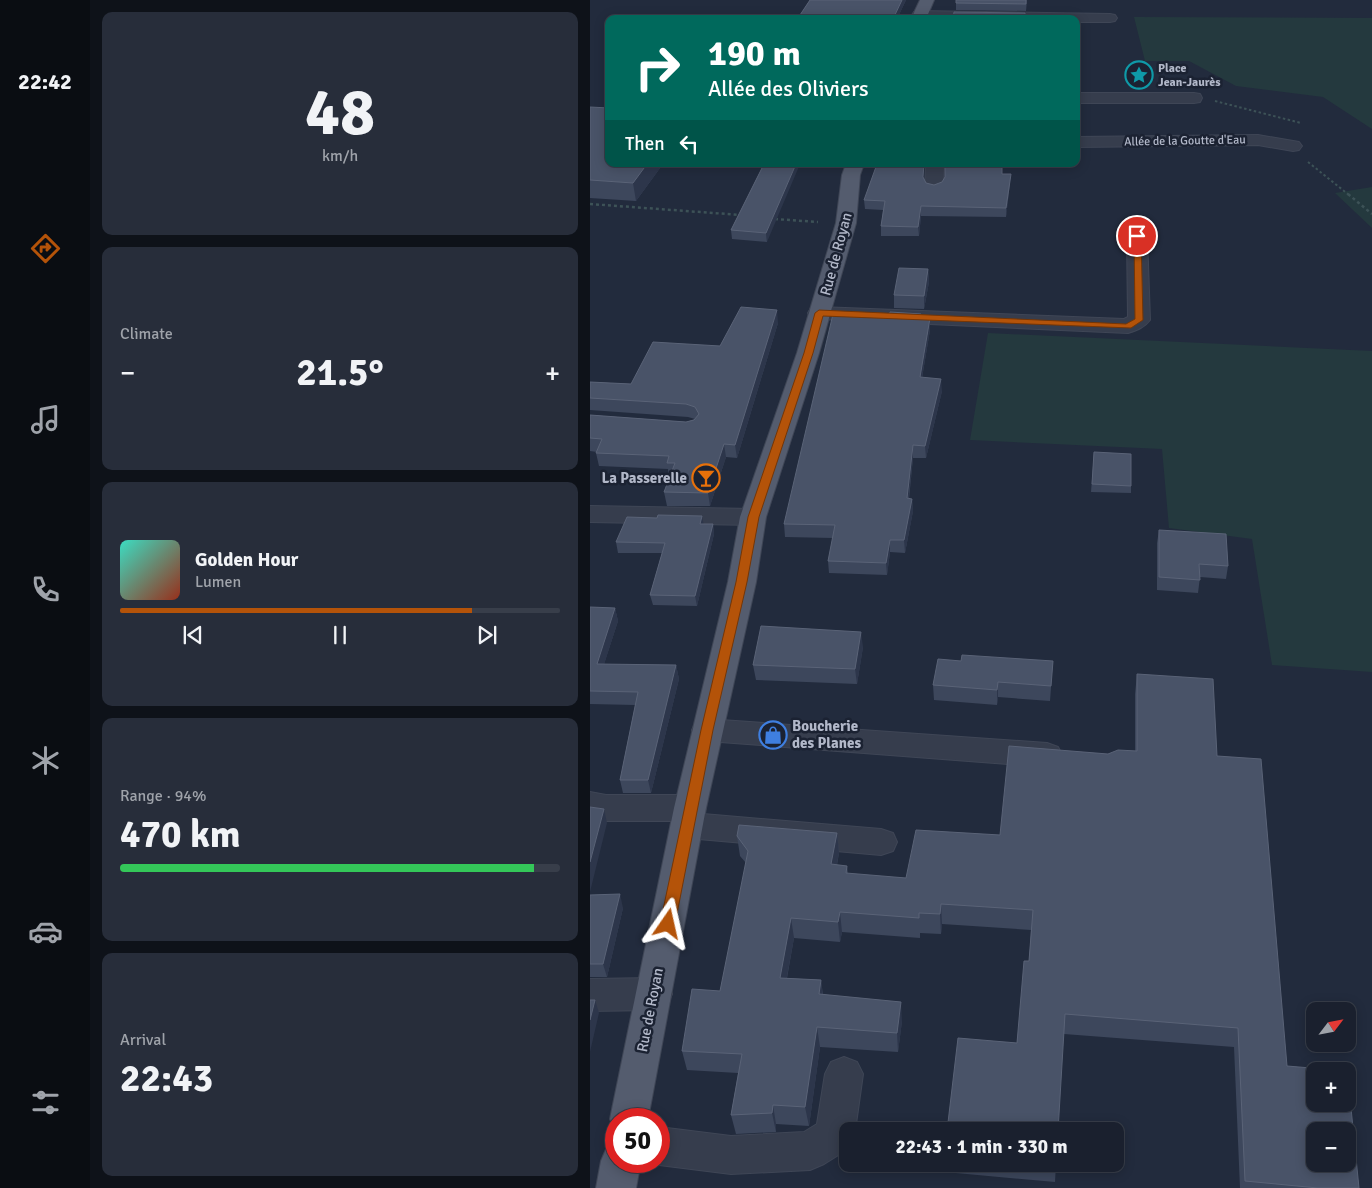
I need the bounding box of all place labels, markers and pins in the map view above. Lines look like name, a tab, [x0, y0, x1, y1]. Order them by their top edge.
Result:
place icon: Place Jean-Jaurès	[1124, 60, 1154, 90]
place label: Place Jean-Jaurès	[1158, 61, 1221, 90]
pin	[1116, 215, 1158, 257]
bar icon: La Passerelle	[691, 463, 721, 493]
place label: La Passerelle	[601, 469, 687, 487]
place label: Boucherie des Planes	[792, 717, 861, 752]
shop icon: Boucherie des Planes	[758, 720, 788, 750]

